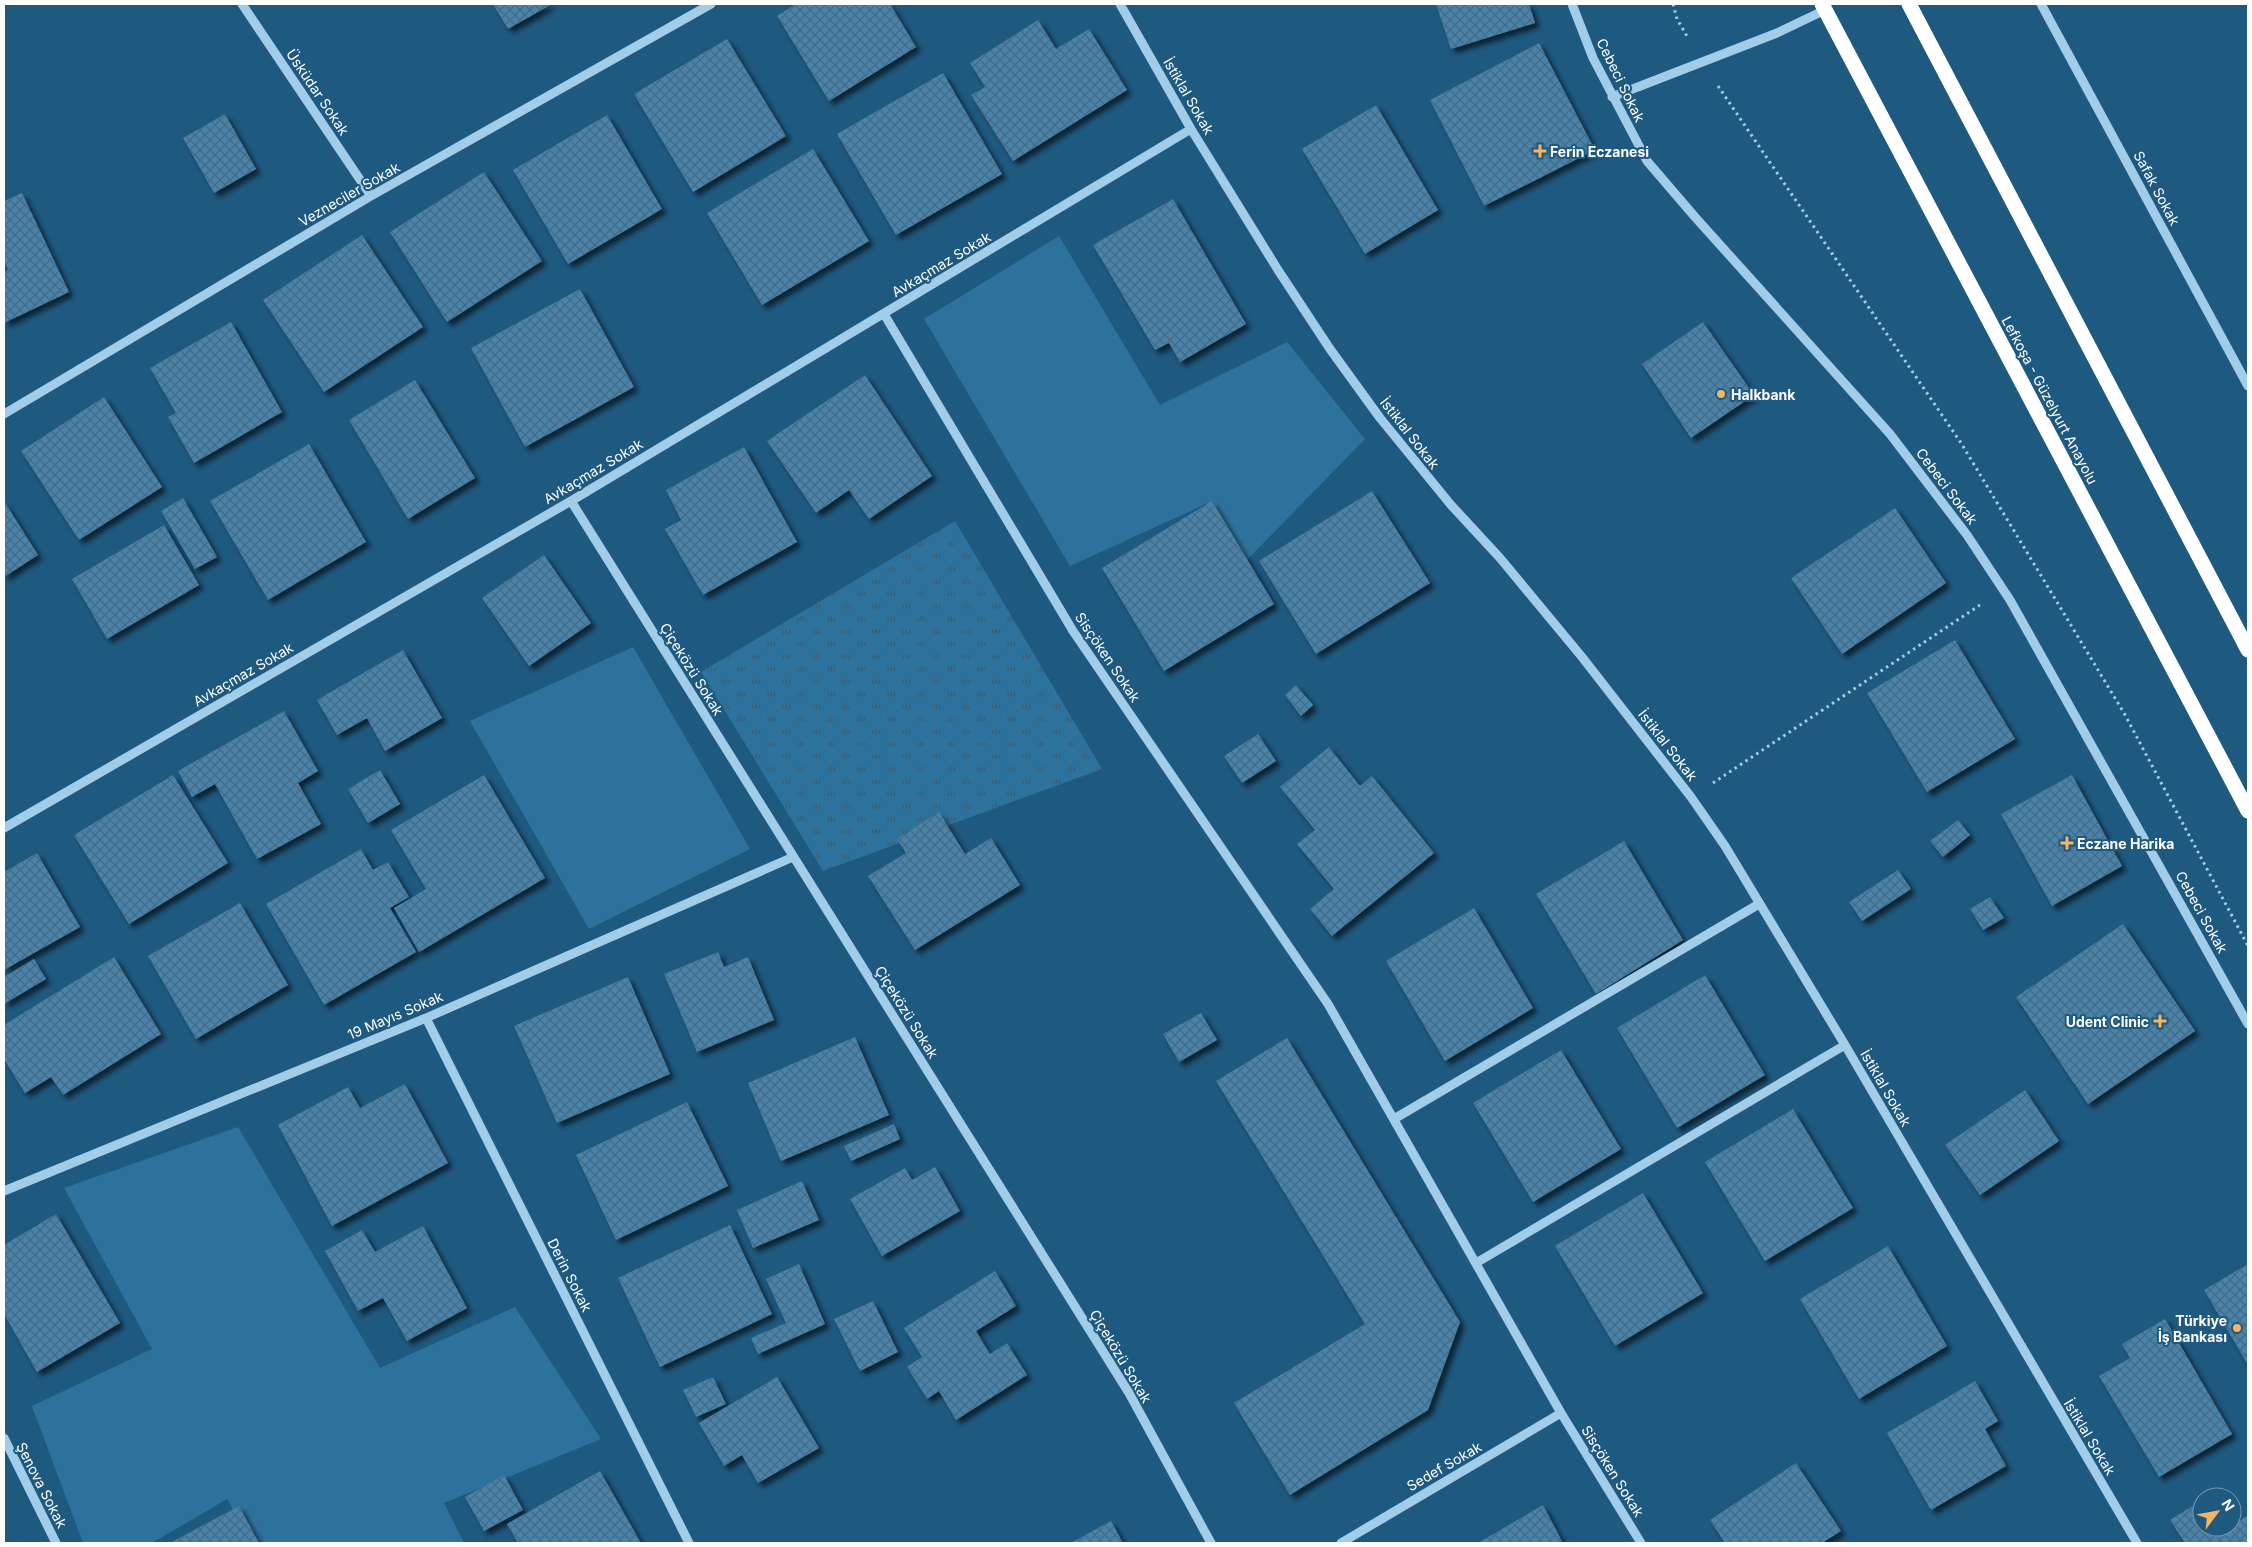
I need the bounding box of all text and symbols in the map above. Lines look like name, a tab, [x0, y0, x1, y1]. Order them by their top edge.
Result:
street label: Cebeci Sokak	[1593, 35, 1649, 125]
street label: Üsküdar Sokak	[283, 46, 353, 138]
street label: İstiklal Sokak	[1160, 55, 1218, 138]
place label: Ferin Eczanesi	[1550, 143, 1649, 160]
marker: Ferin Eczanesi	[1534, 145, 1546, 157]
street label: Safak Sokak	[2130, 148, 2184, 228]
street label: Vezneciler Sokak	[295, 158, 403, 230]
street label: Avkaçmaz Sokak	[888, 228, 994, 300]
street label: Lefkoşa - Güzelyurt Anayolu	[1998, 313, 2102, 487]
place label: Halkbank	[1731, 386, 1796, 403]
marker: Halkbank	[1715, 388, 1727, 400]
street label: İstiklal Sokak	[1377, 394, 1443, 472]
street label: Avkaçmaz Sokak	[540, 435, 646, 507]
street label: Cebeci Sokak	[1913, 445, 1981, 528]
street label: Sisçöken Sokak	[1072, 609, 1144, 705]
street label: Çiçeközü Sokak	[657, 620, 727, 719]
street label: Avkaçmaz Sokak	[190, 638, 296, 710]
street label: İstiklal Sokak	[1635, 706, 1701, 784]
place label: Eczane Harika	[2077, 835, 2174, 852]
marker: Eczane Harika	[2061, 837, 2073, 849]
street label: Cebeci Sokak	[2172, 868, 2232, 956]
street label: Çiçeközü Sokak	[872, 963, 942, 1062]
street label: 19 Mayıs Sokak	[345, 987, 445, 1043]
place label: Udent Clinic	[2066, 1013, 2149, 1030]
marker: Udent Clinic	[2153, 1014, 2167, 1028]
street label: İstiklal Sokak	[1857, 1047, 1915, 1130]
street label: Derin Sokak	[544, 1236, 596, 1315]
street label: Çiçeközü Sokak	[1086, 1306, 1156, 1406]
place label: Türkiye İş Bankası	[2158, 1312, 2227, 1345]
marker: Türkiye İş Bankası	[2231, 1322, 2243, 1334]
street label: İstiklal Sokak	[2061, 1396, 2120, 1478]
street label: Sisçöken Sokak	[1578, 1422, 1648, 1520]
street label: Sedef Sokak	[1404, 1438, 1485, 1494]
street label: Şenova Sokak	[13, 1439, 71, 1531]
north arrow	[2192, 1487, 2242, 1537]
text: N	[2218, 1496, 2238, 1514]

